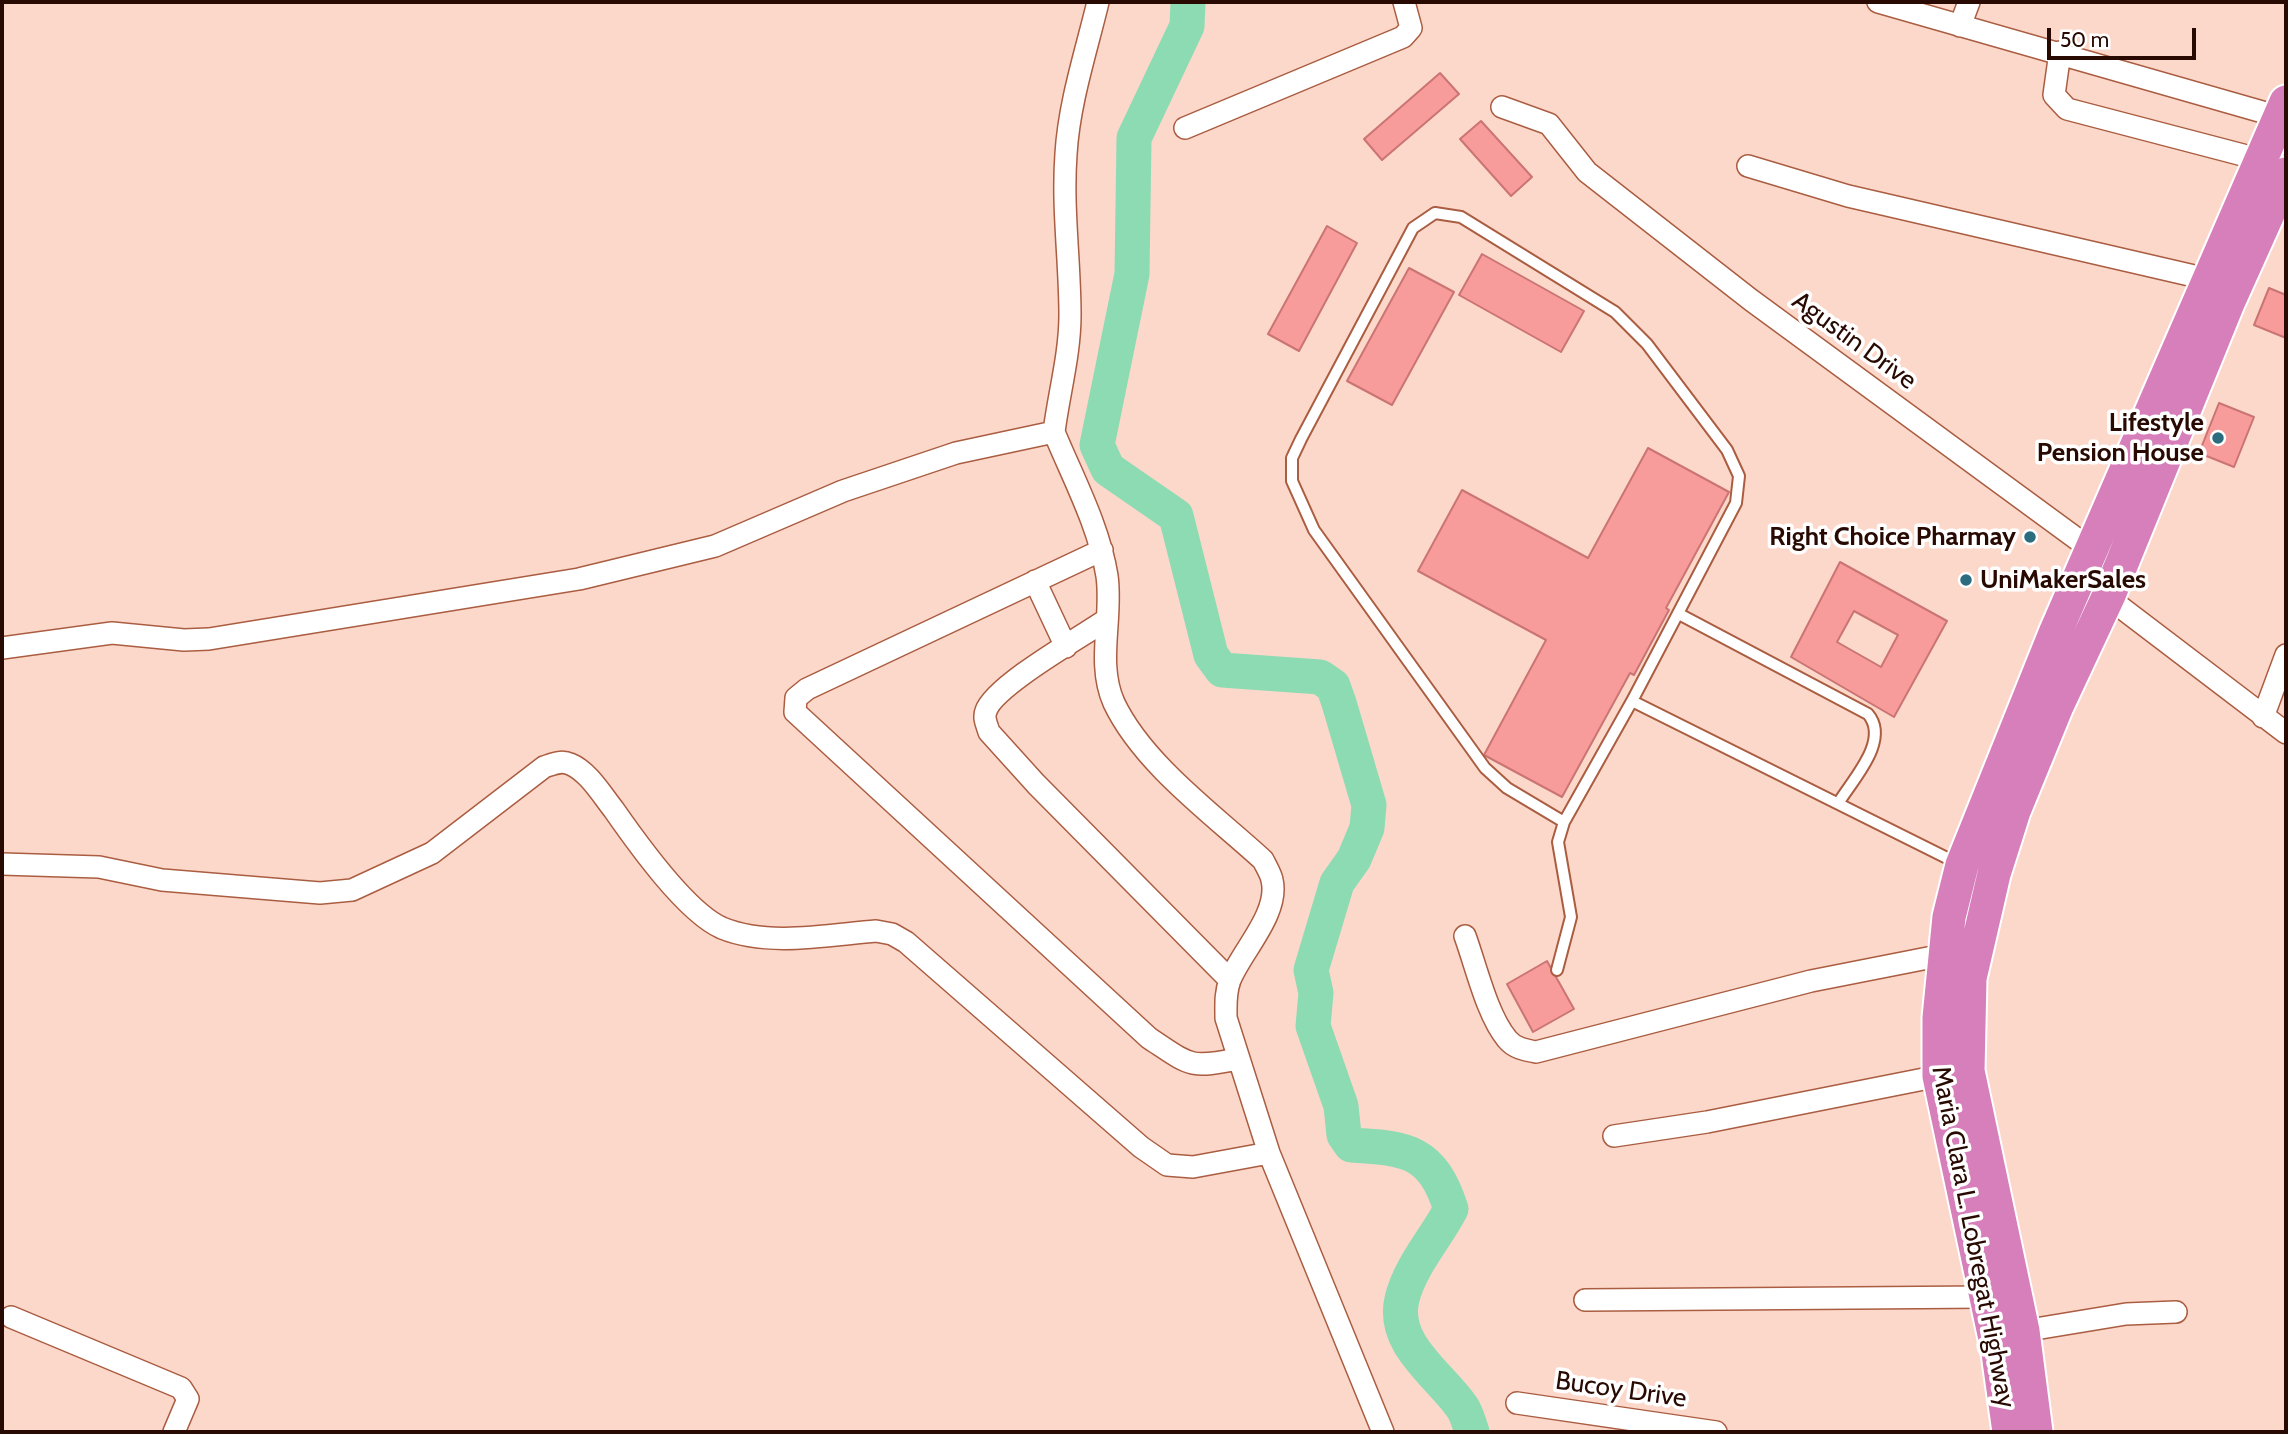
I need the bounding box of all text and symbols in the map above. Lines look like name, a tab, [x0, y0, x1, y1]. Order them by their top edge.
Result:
scale bar	[2050, 14, 2199, 58]
text: 50 m	[2060, 27, 2109, 52]
street label: Agustin Drive	[1786, 285, 1922, 397]
place label: Lifestyle Pension House	[2037, 407, 2204, 468]
marker: Lifestyle Pension House	[2210, 430, 2226, 446]
place label: Right Choice Pharmay	[1769, 521, 2016, 553]
marker: Right Choice Pharmay	[2022, 529, 2038, 545]
place label: UniMakerSales	[1980, 564, 2146, 596]
marker: UniMakerSales	[1958, 572, 1974, 588]
street label: Maria Clara L. Lobregat Highway	[1925, 1063, 2021, 1411]
street label: Bucoy Drive	[1553, 1365, 1689, 1415]

